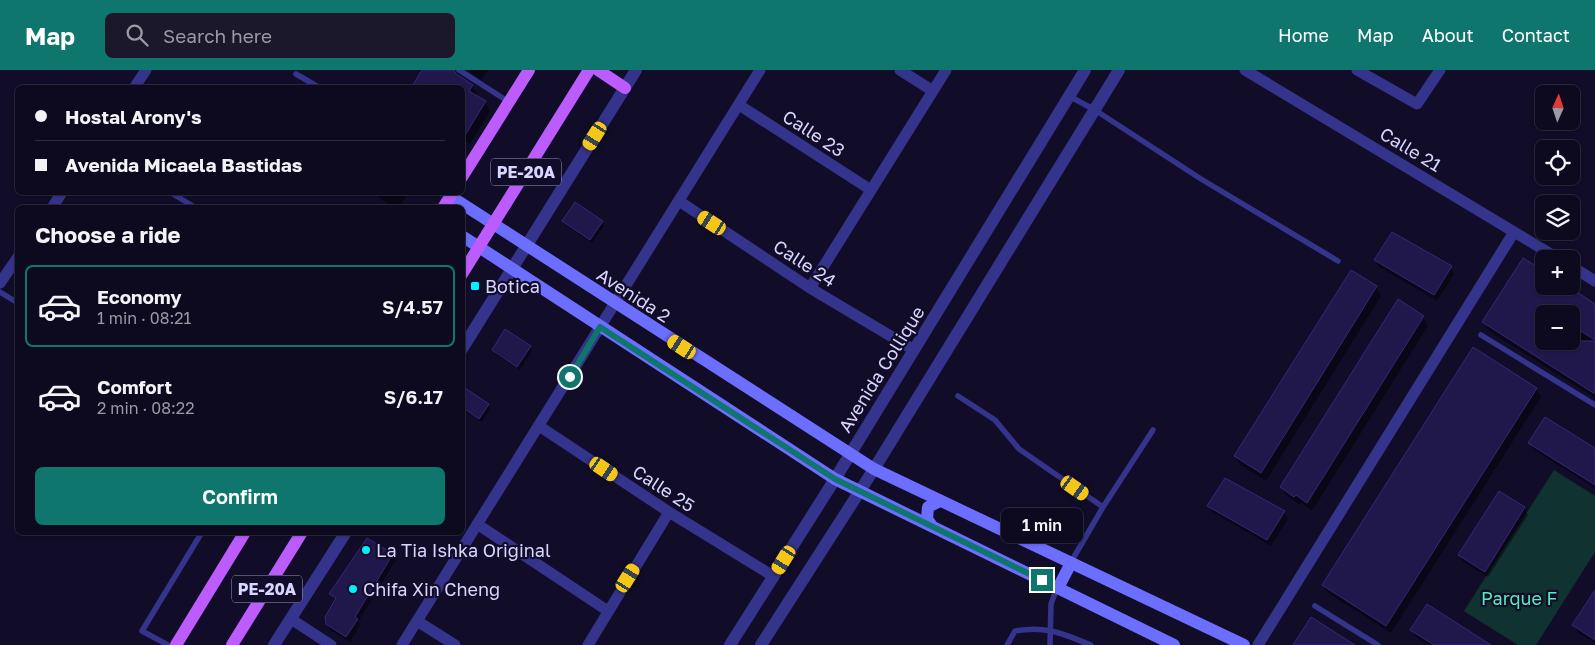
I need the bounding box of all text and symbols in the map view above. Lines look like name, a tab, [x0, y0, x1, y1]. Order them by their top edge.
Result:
search box	[105, 13, 455, 58]
text: Map	[25, 21, 75, 50]
icon: search	[123, 21, 151, 49]
text: Search here	[163, 24, 272, 47]
text: Home	[1278, 24, 1329, 46]
text: Map	[1357, 24, 1394, 46]
text: About	[1422, 24, 1474, 46]
text: Contact	[1502, 24, 1570, 46]
north arrow	[1535, 85, 1580, 130]
map controls	[1535, 85, 1580, 350]
text: Hostal Arony's	[65, 105, 202, 128]
street label: Calle 23	[779, 105, 849, 161]
car	[580, 119, 609, 153]
street label: Calle 21	[1376, 122, 1446, 176]
button: locate	[1535, 140, 1580, 185]
text: Avenida Micaela Bastidas	[65, 153, 302, 176]
road number: PE-20A	[491, 158, 561, 185]
button: layers	[1535, 195, 1580, 240]
car	[695, 209, 728, 237]
text: Choose a ride	[35, 221, 181, 248]
street label: Calle 24	[770, 235, 840, 291]
button: +	[1535, 250, 1580, 295]
street label: Avenida 2	[593, 263, 675, 327]
place label: Botica	[485, 275, 540, 297]
marker: Botica	[469, 280, 481, 292]
icon: car	[37, 284, 82, 329]
text: Economy	[97, 285, 182, 308]
text: S/4.57	[382, 295, 443, 318]
street label: Avenida Collique	[833, 302, 929, 436]
button: −	[1535, 305, 1580, 350]
text: 1 min · 08:21	[97, 308, 191, 328]
car	[665, 333, 698, 361]
route start	[559, 366, 581, 388]
icon: car	[37, 374, 82, 419]
text: Comfort	[97, 375, 172, 398]
text: S/6.17	[384, 385, 443, 408]
text: 2 min · 08:22	[97, 398, 194, 418]
car	[587, 454, 620, 484]
street label: Calle 25	[629, 460, 699, 516]
button: Confirm	[35, 467, 445, 525]
car	[1058, 473, 1091, 503]
callout: 1 min	[1001, 508, 1083, 542]
text: 1 min	[1022, 515, 1062, 535]
place label: La Tia Ishka Original	[376, 539, 551, 561]
car	[769, 543, 798, 577]
marker: La Tia Ishka Original	[360, 544, 372, 556]
car	[613, 561, 642, 595]
route end	[1031, 569, 1053, 591]
road number: PE-20A	[232, 576, 302, 602]
place label: Chifa Xin Cheng	[363, 578, 500, 600]
marker: Chifa Xin Cheng	[347, 583, 359, 595]
park label: Parque F	[1481, 587, 1557, 609]

